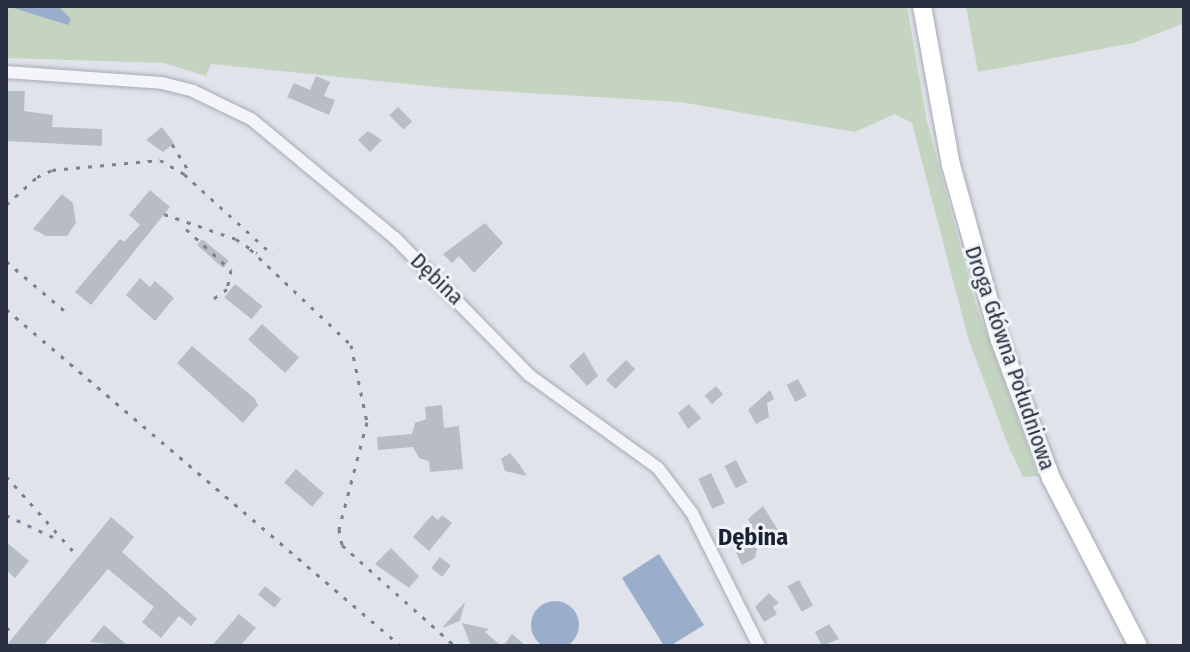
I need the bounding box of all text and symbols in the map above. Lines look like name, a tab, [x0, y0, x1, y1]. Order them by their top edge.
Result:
street label: Droga Główna Południowa	[959, 242, 1061, 474]
street label: Dębina	[405, 248, 469, 310]
district label: Dębina	[718, 524, 788, 552]

